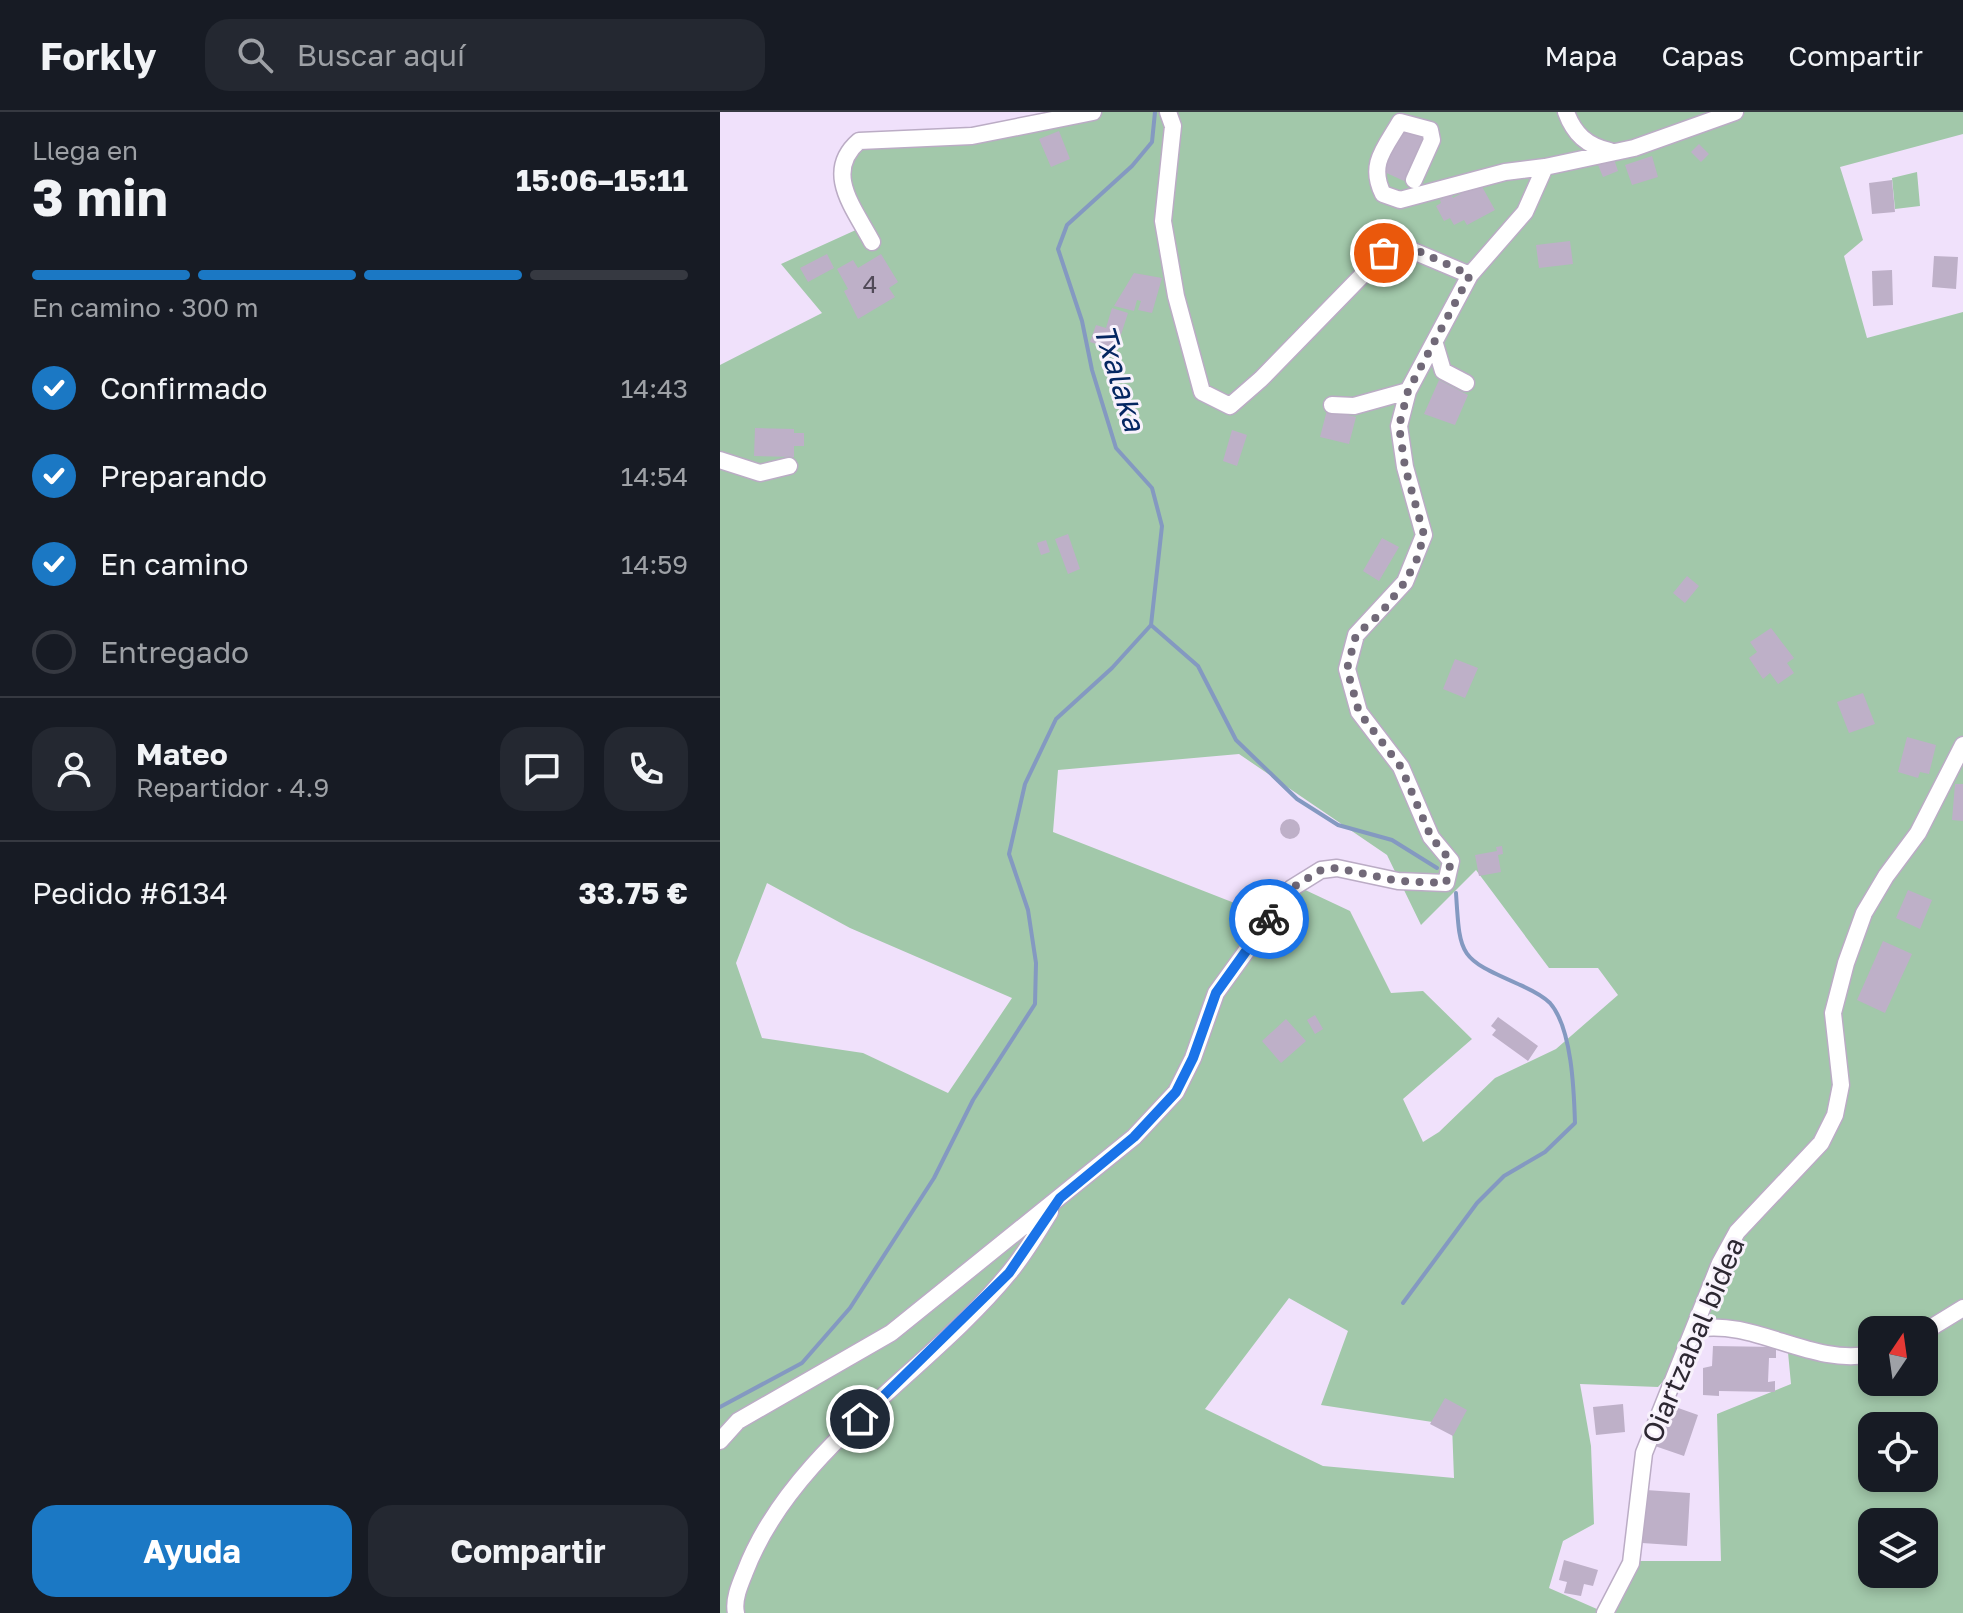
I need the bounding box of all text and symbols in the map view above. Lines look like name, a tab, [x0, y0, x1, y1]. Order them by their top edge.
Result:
search box	[205, 19, 765, 91]
text: Forkly	[40, 33, 157, 78]
icon: search	[233, 33, 277, 77]
text: Buscar aquí	[297, 37, 465, 73]
text: Mapa	[1545, 39, 1617, 72]
text: Capas	[1661, 39, 1744, 72]
text: Compartir	[1788, 39, 1923, 72]
text: Llega en	[32, 135, 138, 166]
text: 15:06–15:11	[516, 162, 688, 198]
text: 3 min	[32, 165, 168, 227]
pin	[1350, 219, 1418, 287]
icon: bag	[1362, 231, 1406, 275]
house number: 4	[863, 269, 877, 298]
text: En camino · 300 m	[32, 292, 259, 323]
water label: Txalaka	[1087, 320, 1153, 436]
icon: check	[32, 366, 76, 410]
text: Confirmado	[100, 370, 268, 406]
text: 14:43	[621, 373, 688, 404]
icon: check	[32, 454, 76, 498]
text: Preparando	[100, 458, 267, 494]
text: 14:54	[621, 461, 688, 492]
icon: check	[32, 542, 76, 586]
text: En camino	[100, 546, 249, 582]
text: 14:59	[621, 549, 688, 580]
text: Entregado	[100, 634, 249, 670]
button: person	[32, 727, 116, 811]
button: chat	[500, 727, 584, 811]
button: phone	[604, 727, 688, 811]
text: Mateo	[136, 736, 228, 772]
text: Repartidor · 4.9	[136, 772, 329, 803]
text: Pedido #6134	[32, 875, 228, 911]
text: 33.75 €	[579, 875, 688, 911]
courier	[1229, 879, 1309, 959]
icon: bike	[1247, 897, 1291, 941]
street label: Oiartzabal bidea	[1634, 1232, 1751, 1448]
north arrow	[1858, 1316, 1938, 1396]
map controls	[1858, 1316, 1938, 1588]
pin	[826, 1385, 894, 1453]
icon: home	[838, 1397, 882, 1441]
button: locate	[1858, 1412, 1938, 1492]
button: Ayuda	[32, 1505, 352, 1597]
button: Compartir	[368, 1505, 688, 1597]
button: layers	[1858, 1508, 1938, 1588]

